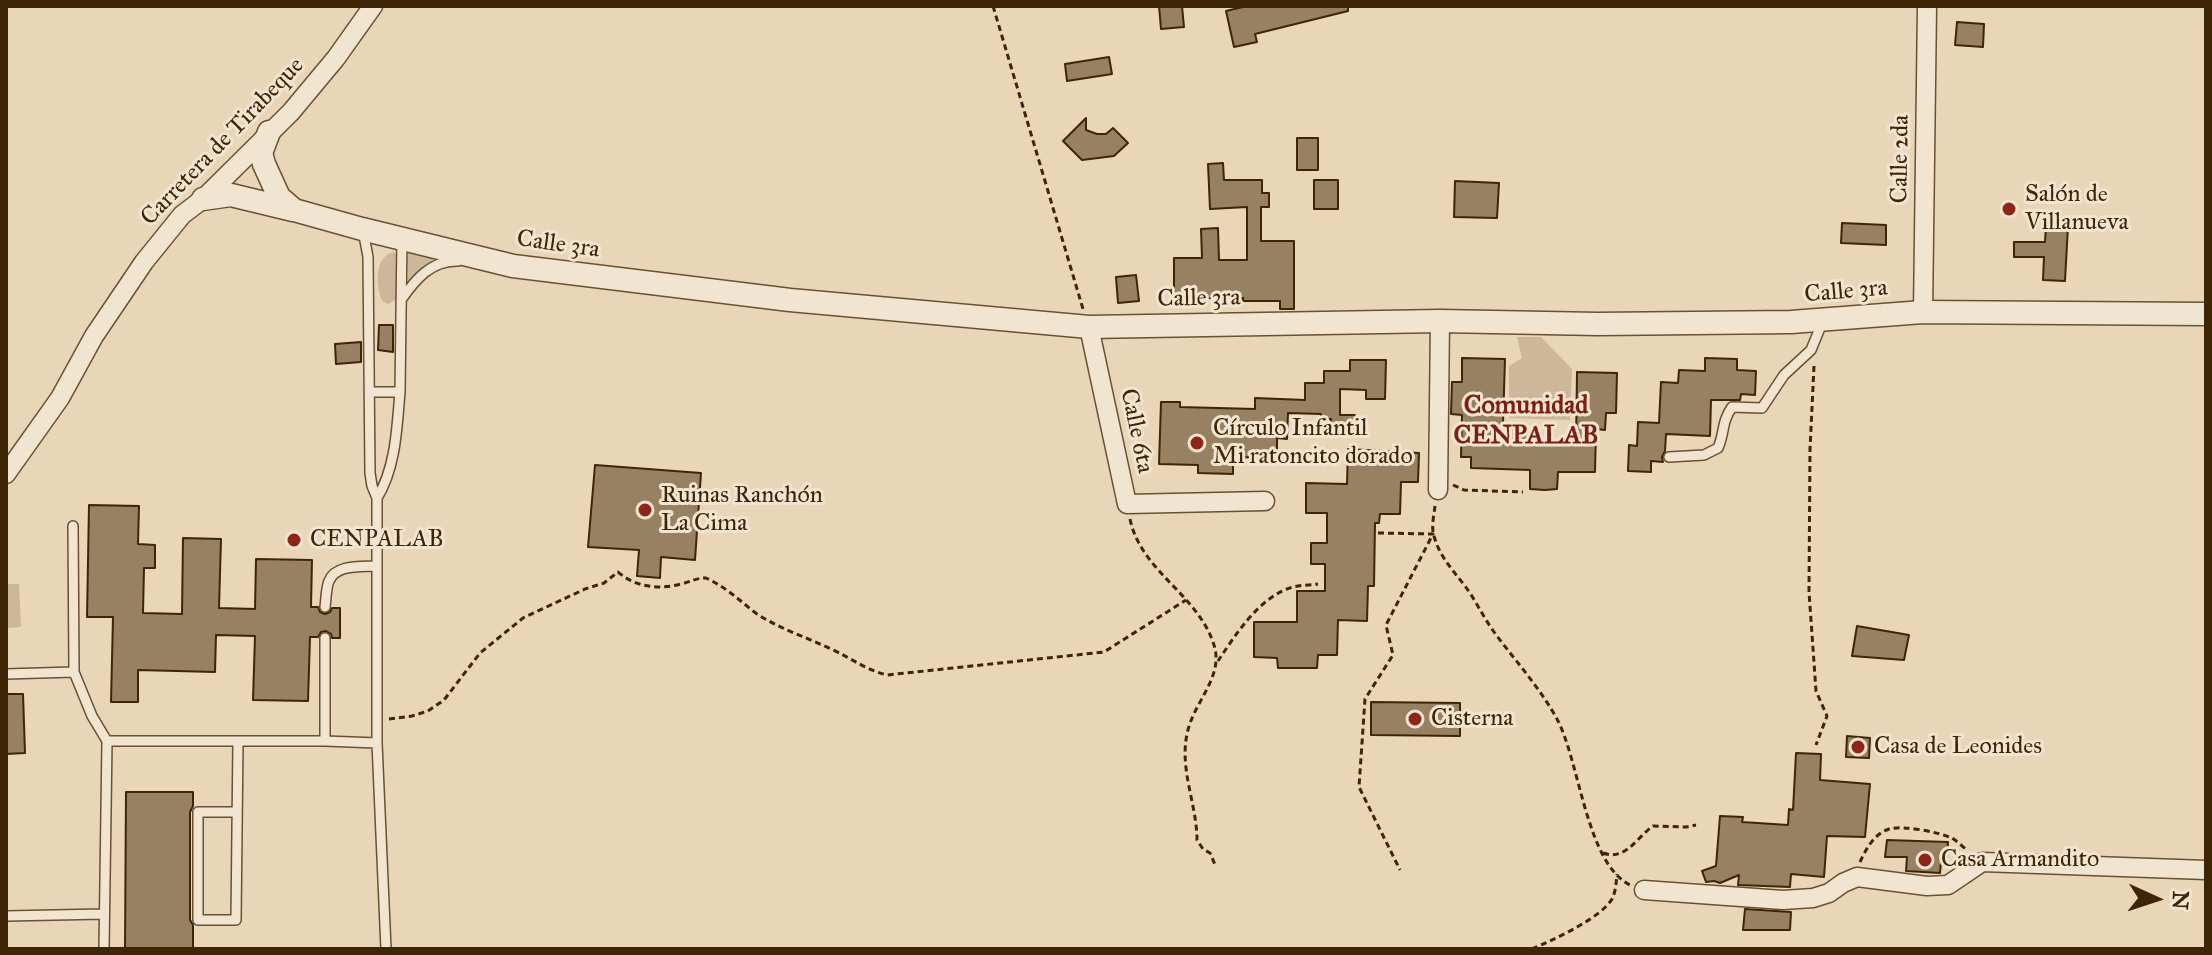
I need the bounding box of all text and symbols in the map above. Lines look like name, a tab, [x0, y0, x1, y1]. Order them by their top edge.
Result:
street label: Carretera de Tirabeque	[135, 52, 311, 232]
street label: Calle 2da	[1886, 114, 1916, 204]
place label: Salón de Villanueva	[2025, 181, 2129, 237]
marker: Salón de Villanueva	[2000, 200, 2018, 218]
street label: Calle 3ra	[515, 225, 601, 265]
street label: Calle 3ra	[1803, 274, 1889, 310]
street label: Calle 3ra	[1157, 284, 1241, 314]
street label: Calle 6ta	[1113, 386, 1159, 476]
district label: Comunidad CENPALAB	[1454, 391, 1598, 452]
place label: Círculo Infantil Mi ratoncito dorado	[1213, 415, 1413, 471]
marker: Círculo Infantil Mi ratoncito dorado	[1188, 434, 1206, 452]
place label: Ruinas Ranchón La Cima	[661, 482, 823, 538]
marker: Ruinas Ranchón La Cima	[636, 501, 654, 519]
place label: CENPALAB	[310, 526, 444, 554]
marker: CENPALAB	[285, 531, 303, 549]
place label: Cisterna	[1431, 705, 1513, 733]
marker: Cisterna	[1406, 710, 1424, 728]
place label: Casa de Leonides	[1874, 733, 2042, 761]
marker: Casa de Leonides	[1849, 738, 1867, 756]
place label: Casa Armandito	[1941, 846, 2099, 874]
marker: Casa Armandito	[1916, 851, 1934, 869]
north arrow	[2116, 859, 2196, 939]
text: N	[2166, 890, 2194, 910]

